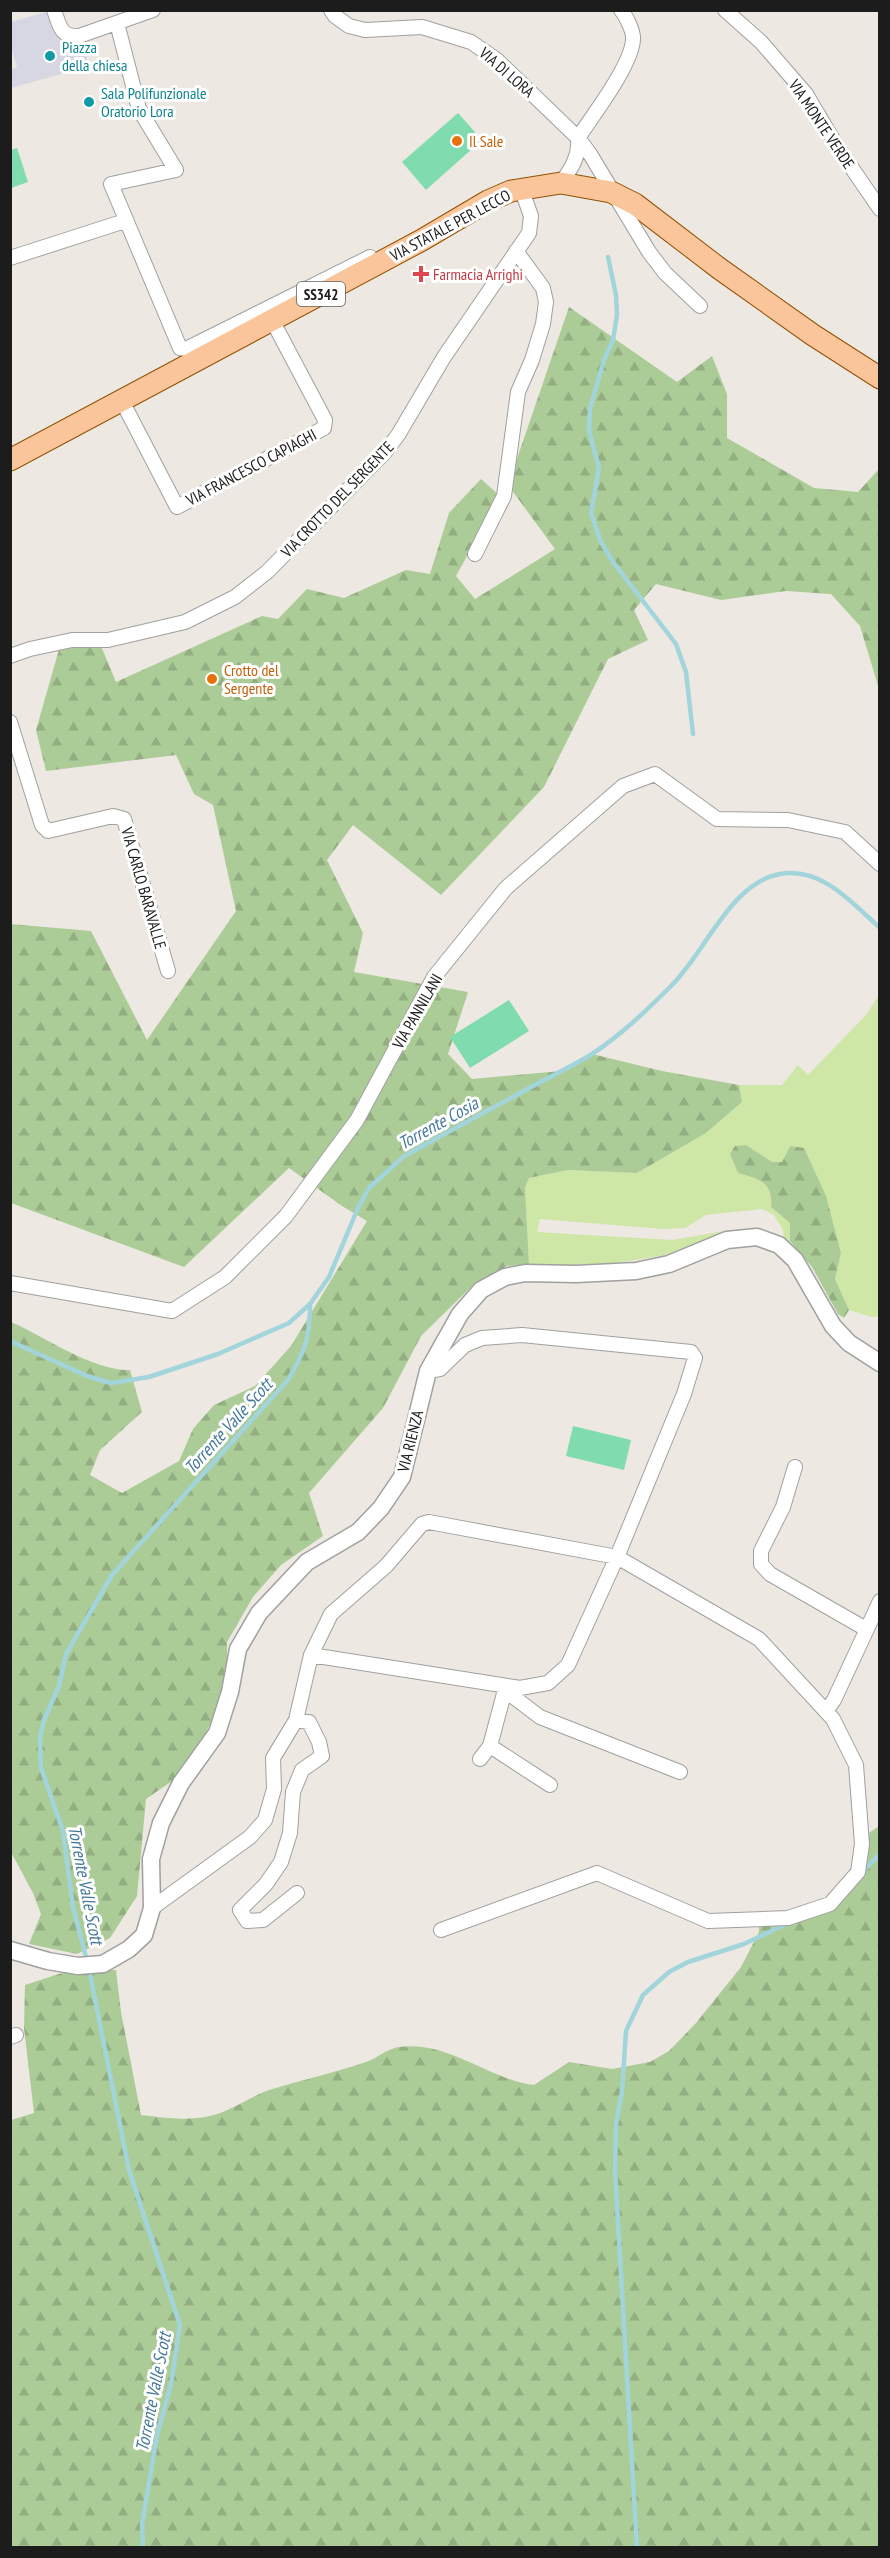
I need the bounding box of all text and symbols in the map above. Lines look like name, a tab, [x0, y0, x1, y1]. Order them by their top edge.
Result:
place label: Piazza della chiesa	[62, 37, 127, 75]
street label: VIA DI LORA	[475, 42, 539, 102]
marker: Piazza della chiesa	[43, 49, 57, 63]
street label: VIA MONTE VERDE	[784, 75, 859, 173]
place label: Sala Polifunzionale Oratorio Lora	[101, 83, 207, 121]
marker: Sala Polifunzionale Oratorio Lora	[82, 95, 96, 109]
place label: Il Sale	[469, 131, 503, 151]
marker: Il Sale	[450, 134, 464, 148]
street label: VIA STATALE PER LECCO	[385, 185, 514, 266]
place label: Farmacia Arrighi	[433, 264, 523, 284]
marker: Farmacia Arrighi	[414, 267, 428, 281]
road number: SS342	[297, 282, 345, 306]
street label: VIA FRANCESCO CAPIAGHI	[182, 424, 320, 510]
street label: VIA CROTTO DEL SERGENTE	[276, 437, 398, 562]
place label: Crotto del Sergente	[224, 660, 279, 698]
marker: Crotto del Sergente	[205, 672, 219, 686]
street label: VIA CARLO BARAVALLE	[117, 824, 171, 951]
street label: VIA PANNILANI	[387, 970, 446, 1053]
water label: Torrente Cosia	[394, 1091, 483, 1154]
water label: Torrente Valle Scott	[179, 1372, 278, 1479]
street label: VIA RIENZA	[392, 1408, 427, 1475]
water label: Torrente Valle Scott	[63, 1824, 109, 1948]
water label: Torrente Valle Scott	[130, 2329, 176, 2453]

